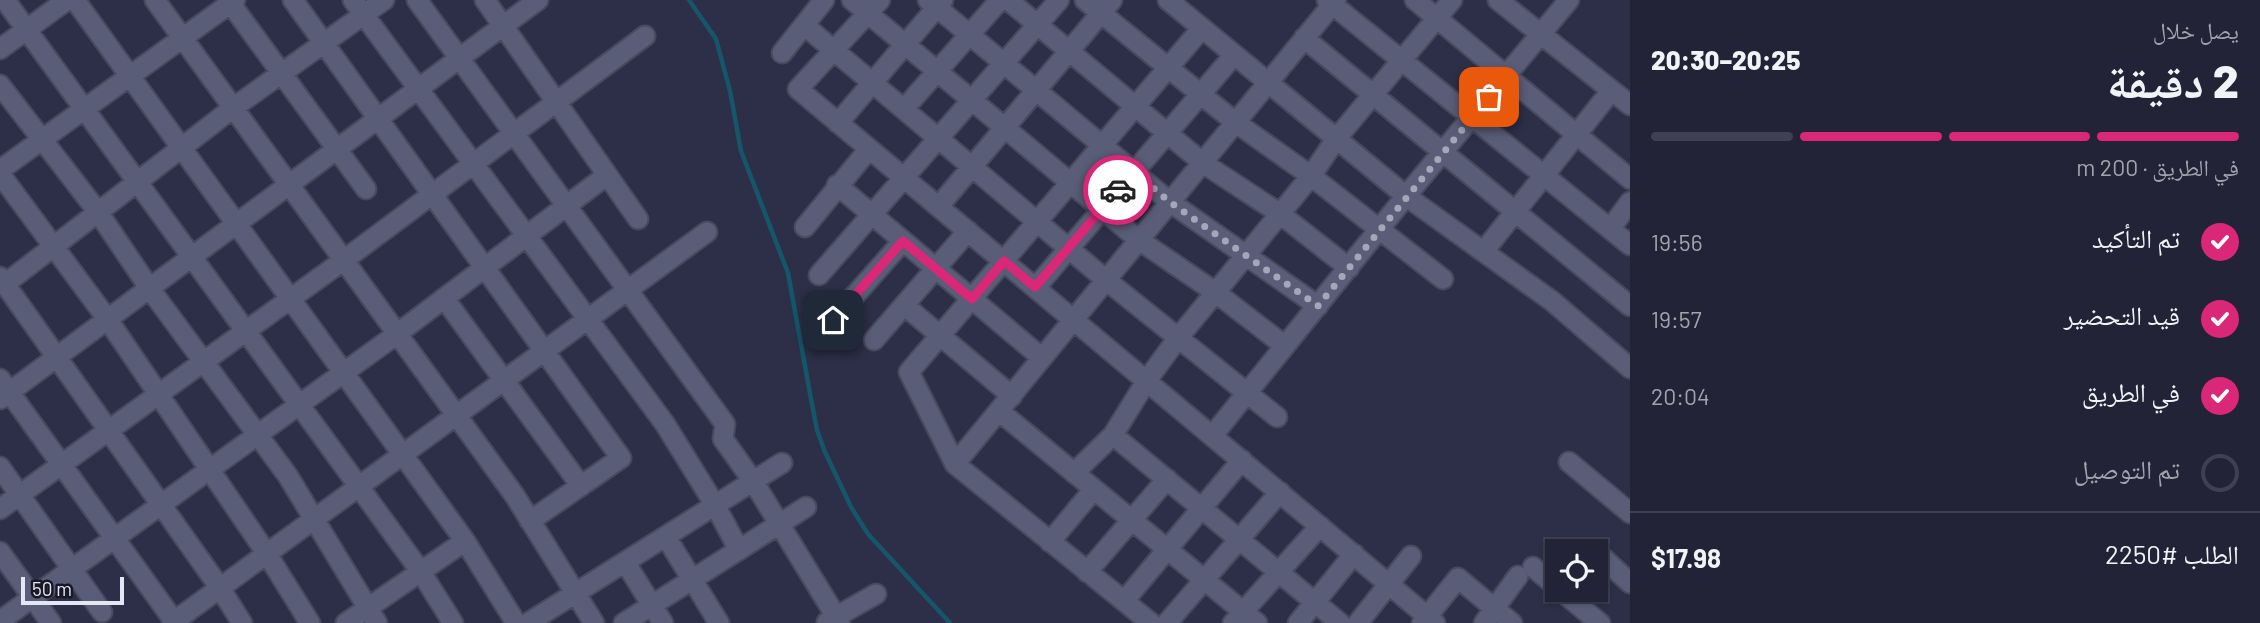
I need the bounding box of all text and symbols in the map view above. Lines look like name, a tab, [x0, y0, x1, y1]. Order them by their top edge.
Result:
text: يصل خلال	[2153, 16, 2239, 44]
text: 20:25–20:30	[1651, 44, 1800, 75]
text: 2 دقيقة	[2107, 52, 2239, 107]
pin	[1459, 67, 1519, 127]
icon: bag	[1470, 78, 1508, 116]
text: في الطريق · 200 m	[2076, 153, 2239, 181]
courier	[1083, 155, 1153, 225]
icon: car	[1099, 171, 1137, 209]
text: تم التأكيد	[2092, 222, 2180, 253]
icon: check	[2201, 223, 2239, 261]
text: 19:56	[1651, 228, 1703, 256]
pin	[803, 290, 863, 350]
text: قيد التحضير	[2064, 299, 2180, 330]
icon: check	[2201, 300, 2239, 338]
icon: home	[814, 301, 852, 339]
text: 19:57	[1651, 305, 1702, 333]
text: في الطريق	[2082, 376, 2180, 407]
icon: check	[2201, 377, 2239, 415]
text: 20:04	[1651, 382, 1710, 410]
text: تم التوصيل	[2074, 453, 2180, 484]
text: الطلب #2250	[2105, 538, 2239, 569]
map controls	[1545, 539, 1608, 602]
button: locate	[1545, 539, 1608, 602]
text: $17.98	[1651, 542, 1721, 573]
scale bar	[21, 574, 124, 606]
text: 50 m	[32, 577, 72, 600]

